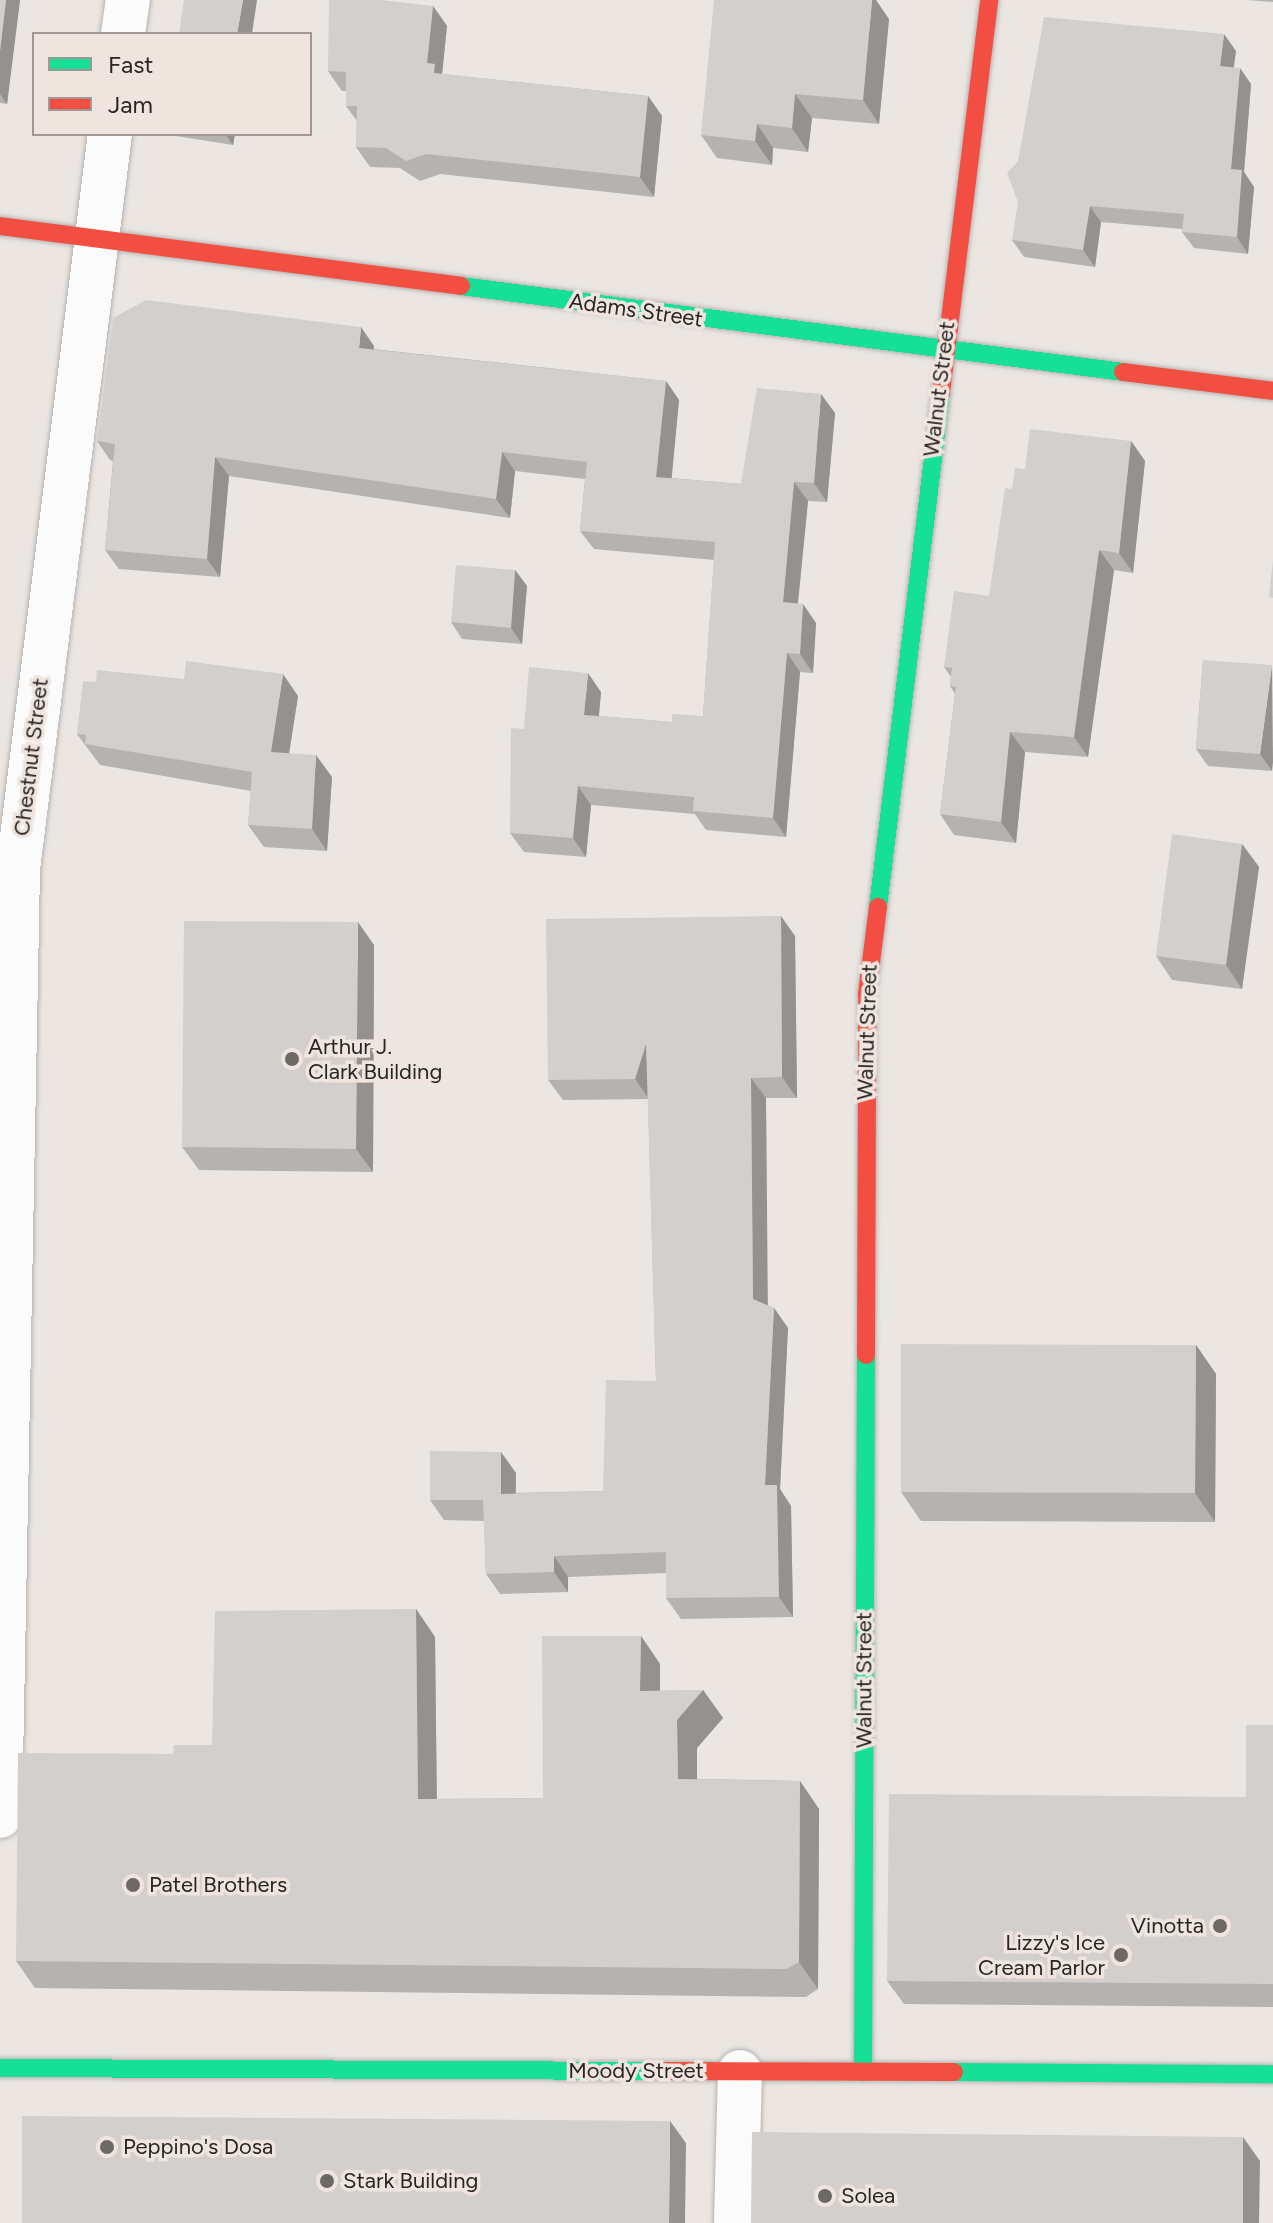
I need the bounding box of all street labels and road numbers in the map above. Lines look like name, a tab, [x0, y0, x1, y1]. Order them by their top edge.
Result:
street label: Adams Street	[567, 288, 705, 332]
street label: Walnut Street	[918, 320, 960, 458]
street label: Chestnut Street	[8, 677, 54, 837]
street label: Walnut Street	[851, 963, 883, 1101]
street label: Walnut Street	[851, 1612, 877, 1748]
street label: Moody Street	[568, 2058, 704, 2084]

